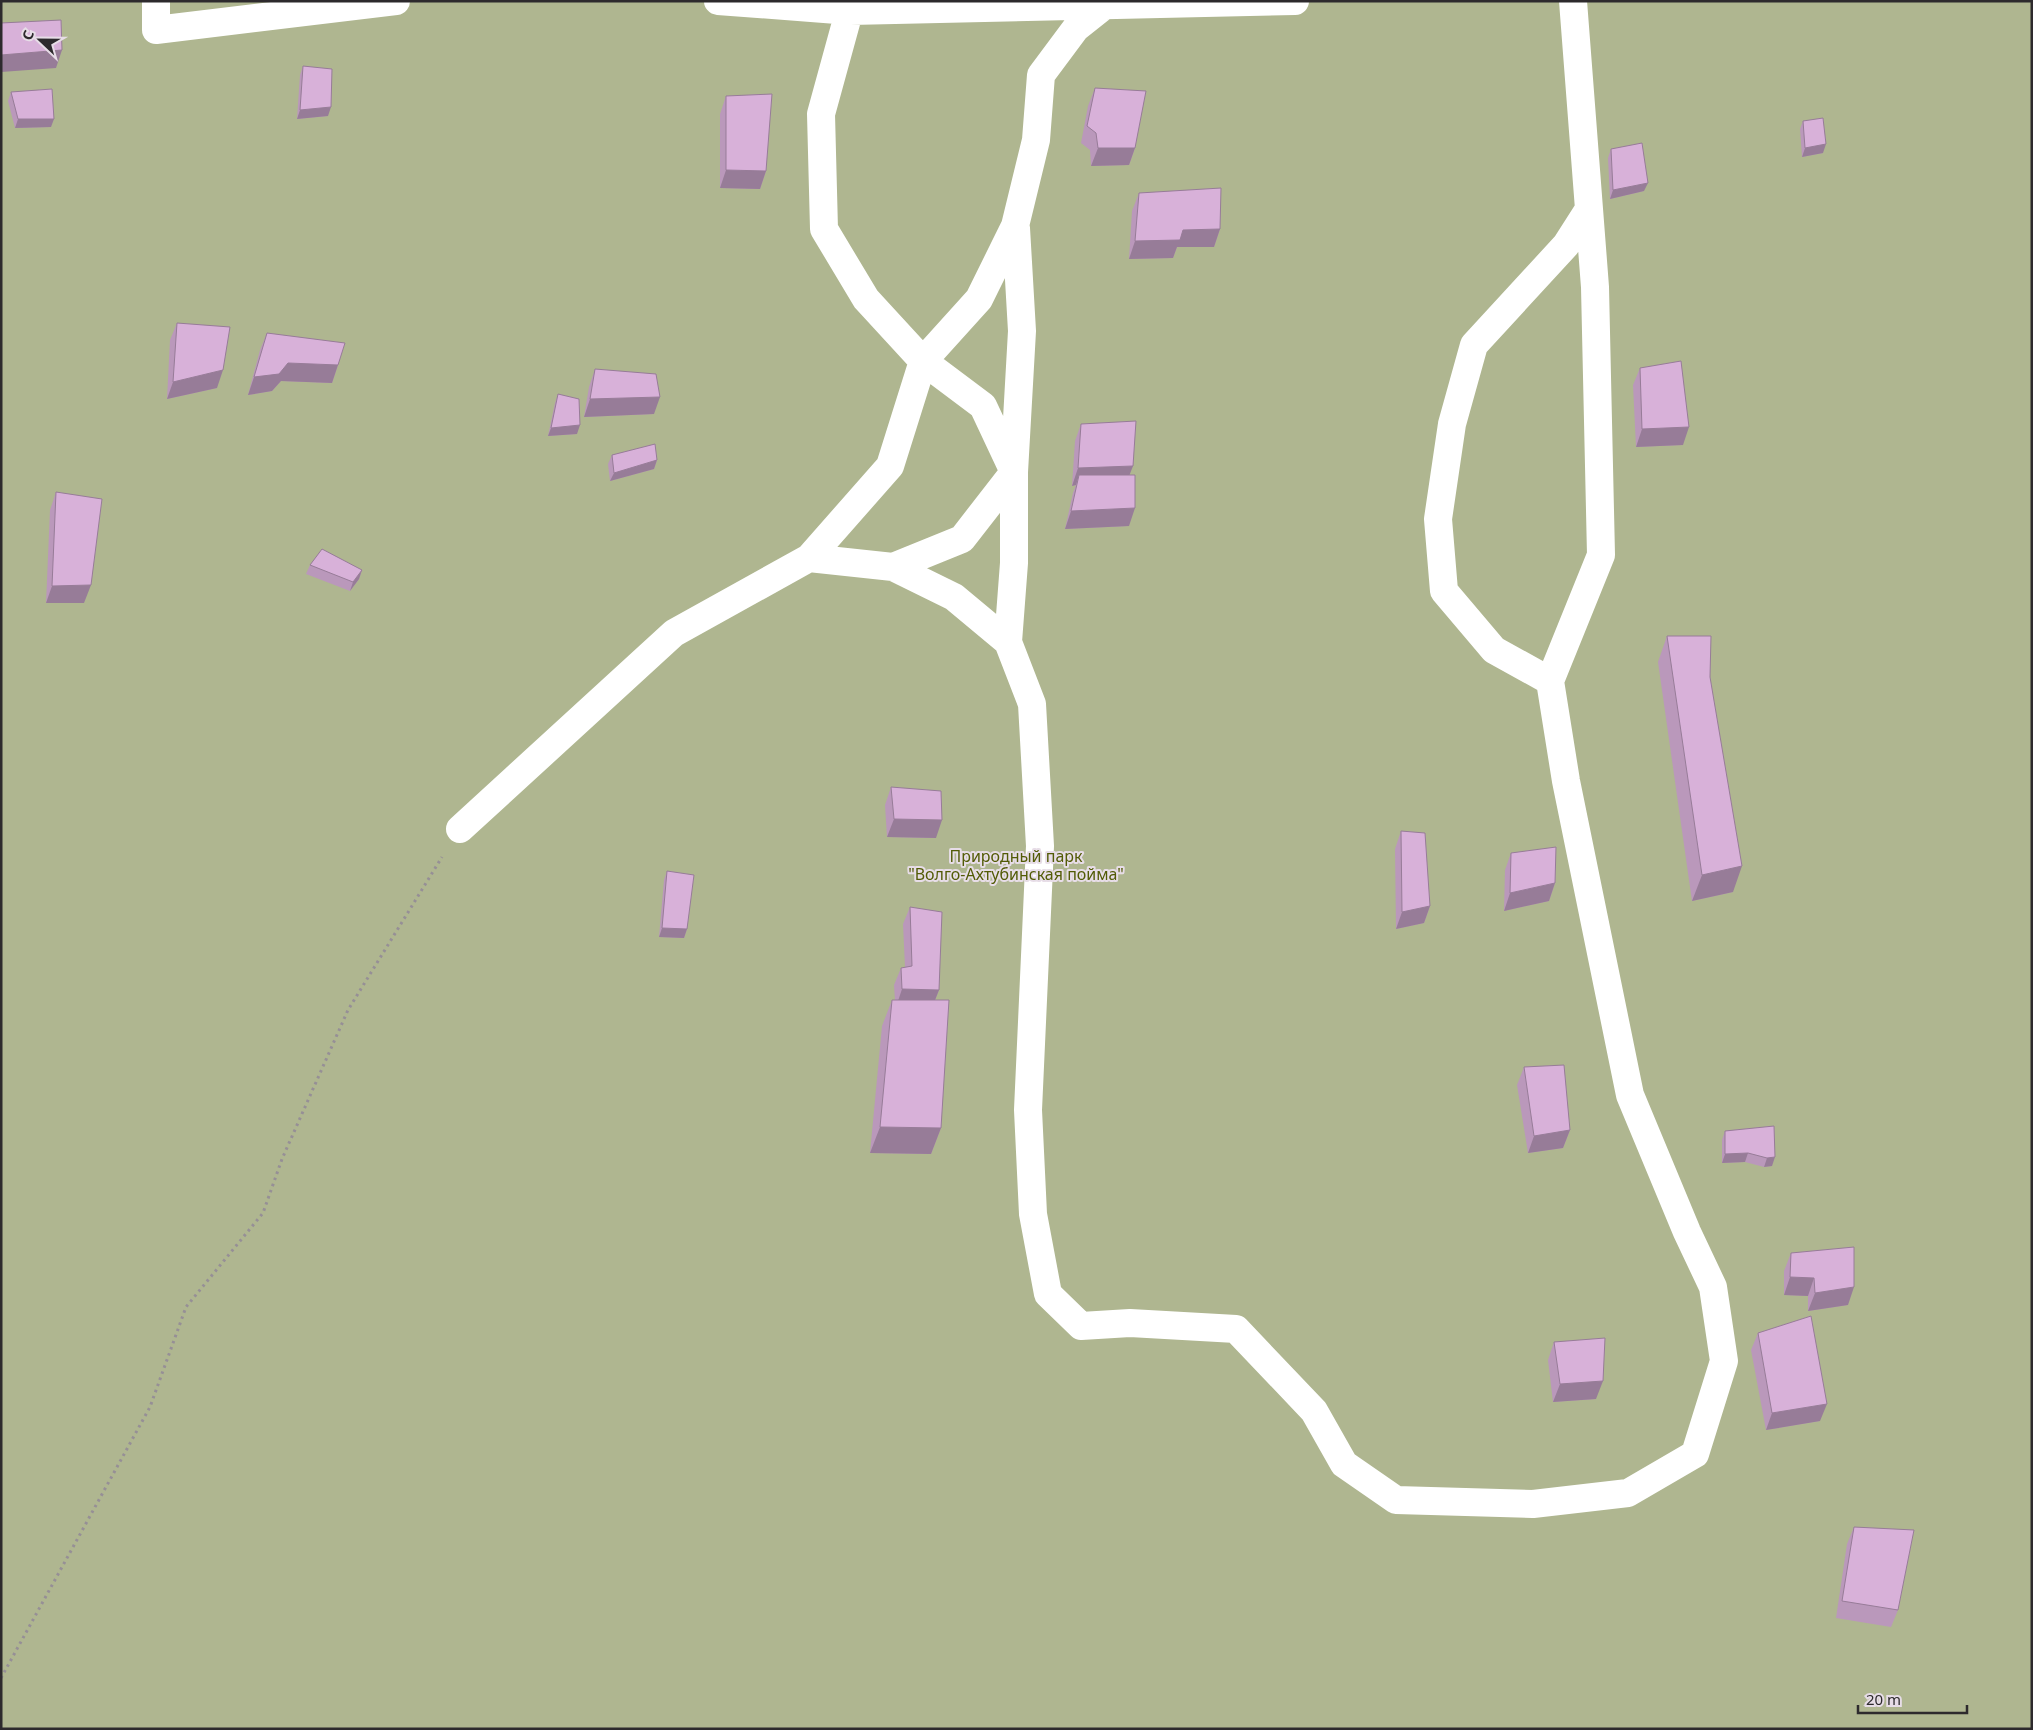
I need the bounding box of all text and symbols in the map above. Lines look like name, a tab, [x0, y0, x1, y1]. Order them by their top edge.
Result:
north arrow	[15, 15, 65, 65]
text: С	[17, 27, 38, 43]
park label: Природный парк "Волго-Ахтубинская пойма"	[908, 845, 1124, 885]
scale bar	[1858, 1682, 1967, 1714]
text: 20 m	[1866, 1689, 1901, 1709]

